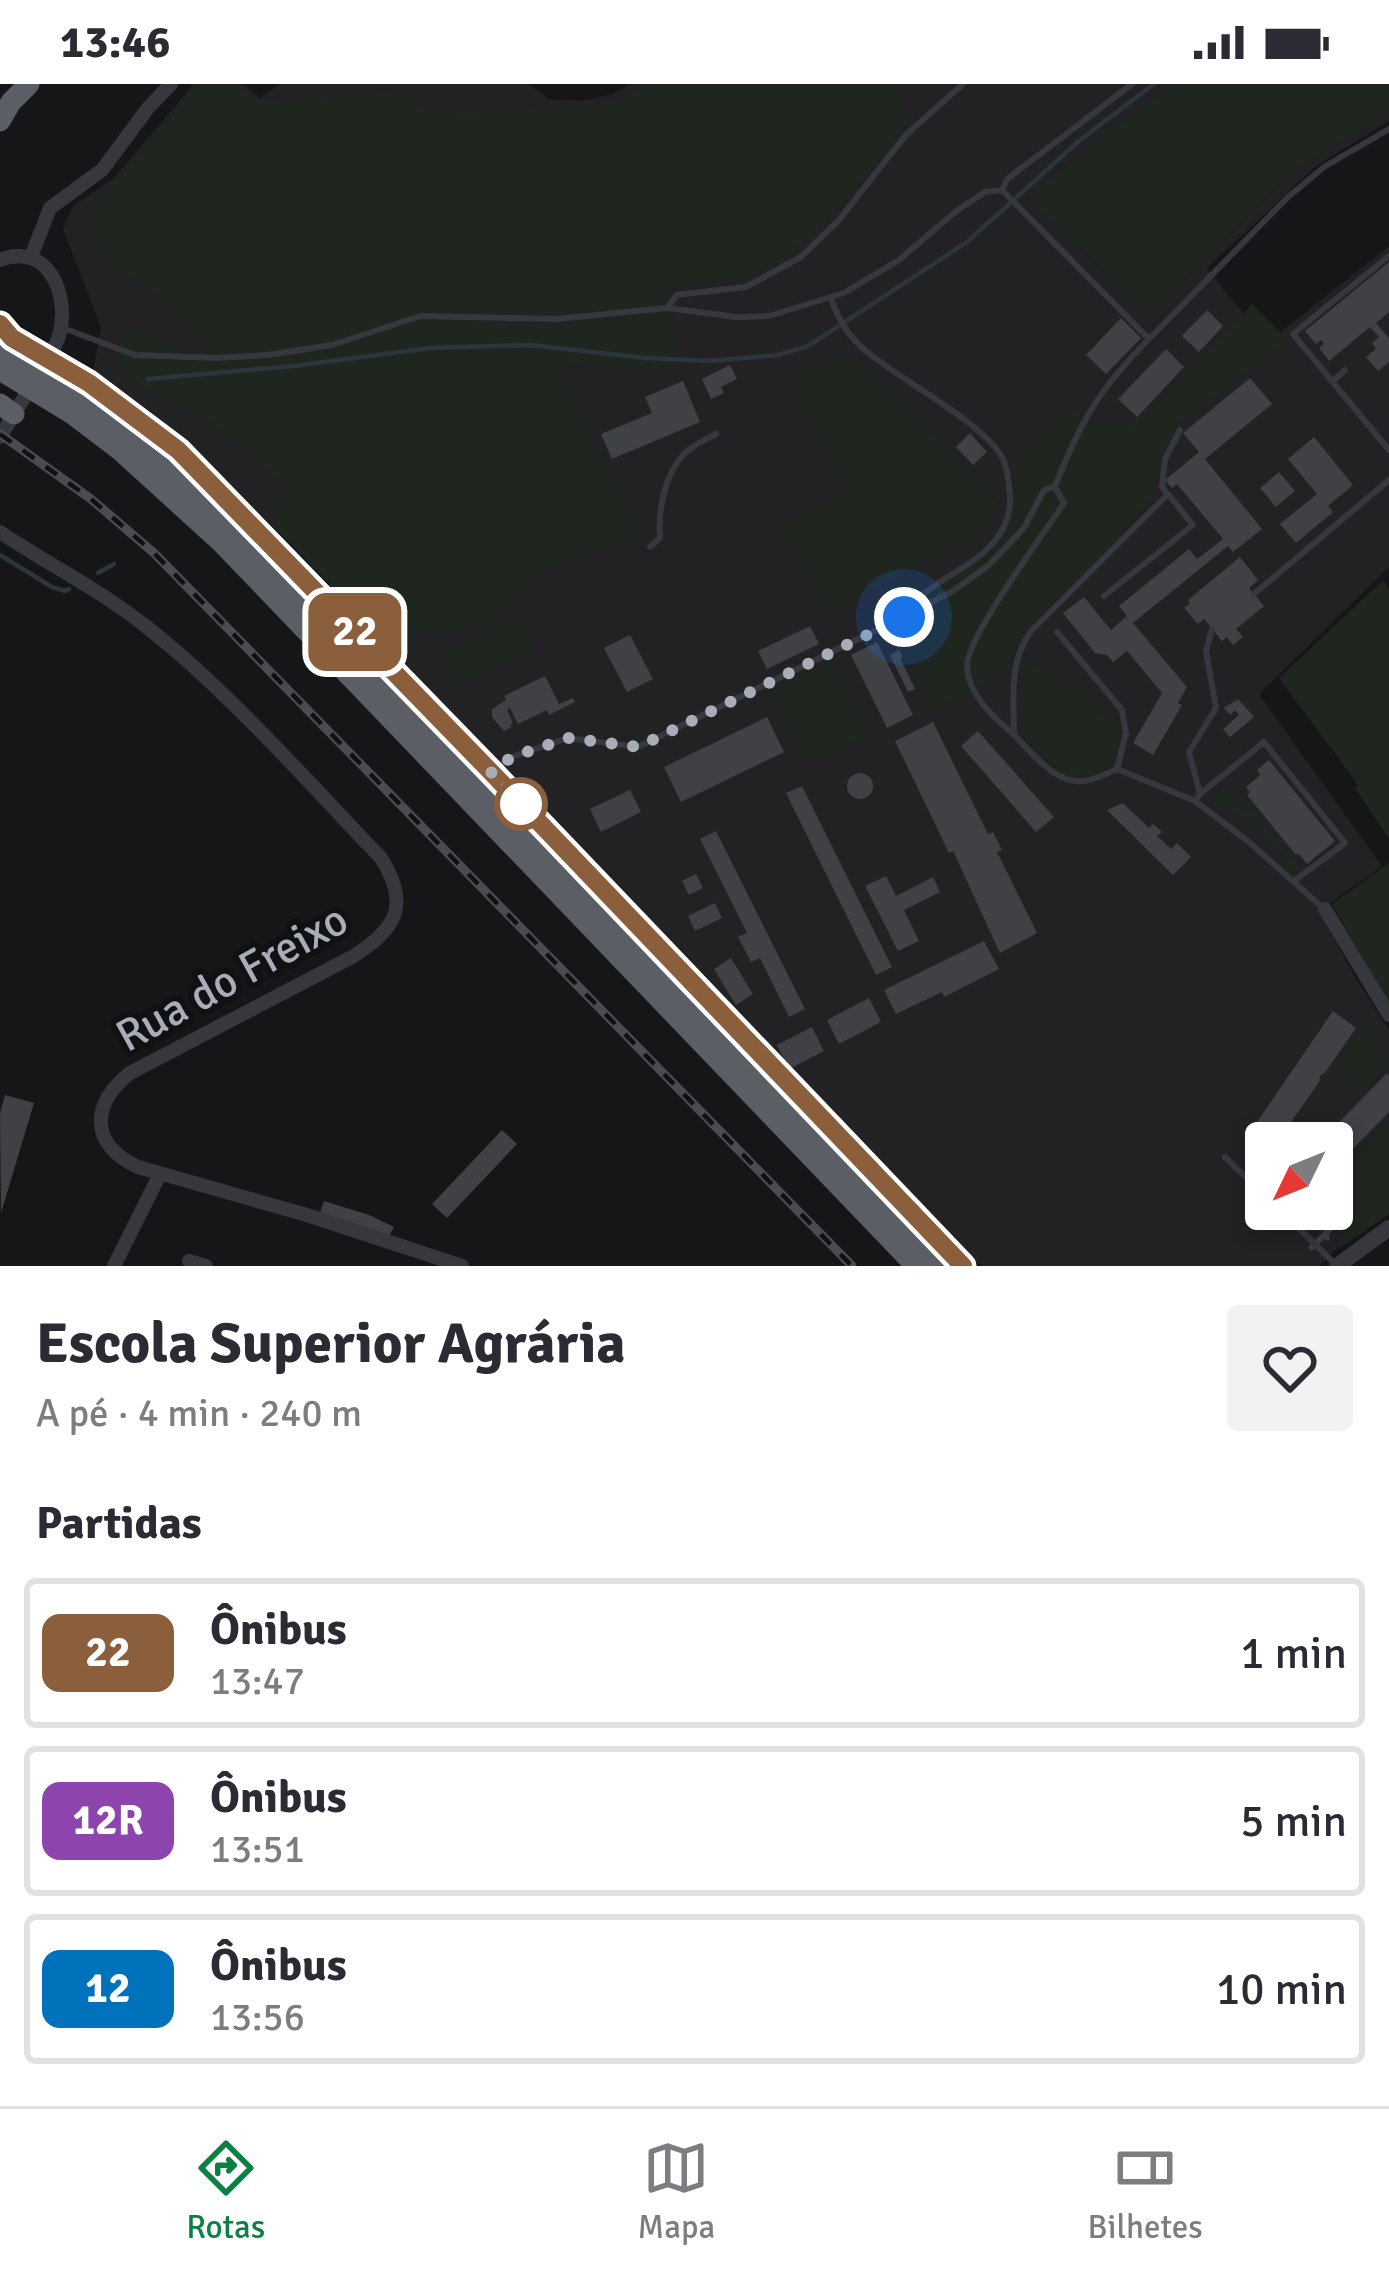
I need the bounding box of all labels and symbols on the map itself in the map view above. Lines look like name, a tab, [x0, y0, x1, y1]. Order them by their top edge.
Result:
your location	[874, 587, 934, 647]
line badge: 22	[301, 593, 409, 671]
unlabelled marker	[496, 779, 546, 829]
street label: Rua do Freixo	[107, 892, 357, 1064]
north arrow	[1245, 1122, 1353, 1230]

